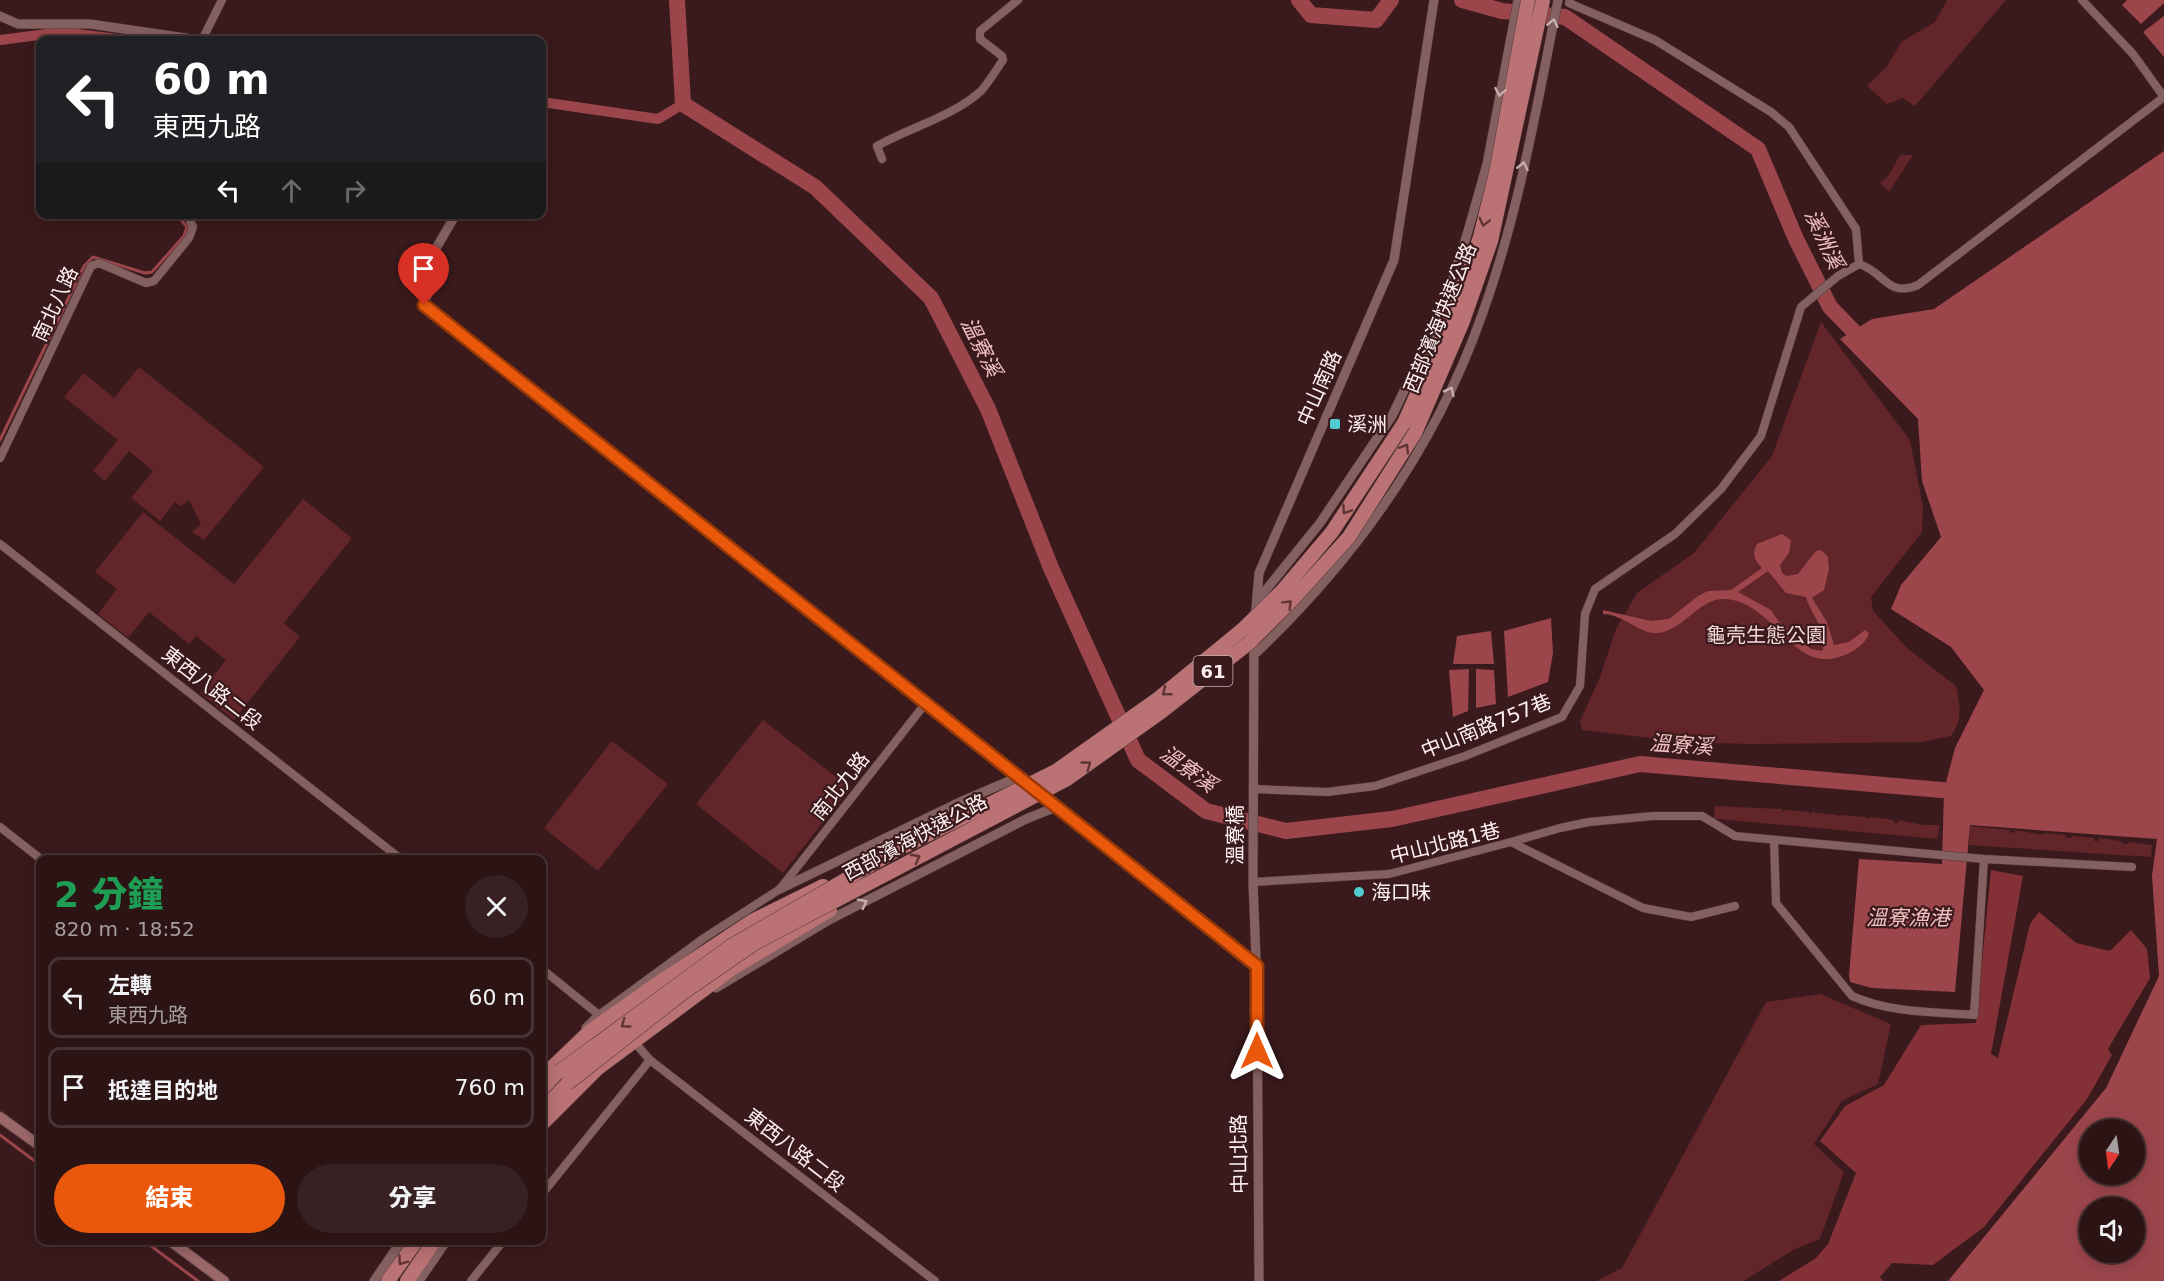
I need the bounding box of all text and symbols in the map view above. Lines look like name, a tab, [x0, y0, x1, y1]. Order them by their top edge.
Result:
one-way arrow	[1546, 18, 1559, 28]
text: 60 m	[153, 55, 270, 104]
icon: left	[54, 60, 132, 138]
one-way arrow	[1494, 86, 1507, 96]
text: 東西九路	[153, 111, 261, 142]
one-way arrow	[1516, 161, 1529, 171]
icon: left	[212, 174, 245, 207]
icon: ahead	[275, 174, 308, 207]
icon: right	[338, 174, 371, 207]
water label: 溪洲溪	[1800, 205, 1849, 275]
one-way arrow	[1478, 217, 1491, 227]
street label: 西部濱海快速公路	[1399, 239, 1481, 397]
pin	[398, 243, 449, 305]
icon: arrive	[407, 252, 440, 285]
street label: 南北八路	[27, 263, 83, 345]
water label: 溫寮溪	[956, 313, 1007, 383]
street label: 中山南路	[1292, 347, 1346, 429]
one-way arrow	[1443, 386, 1454, 397]
place label: 溪洲	[1347, 412, 1387, 436]
marker: 溪洲	[1328, 417, 1342, 431]
one-way arrow	[1397, 444, 1409, 454]
one-way arrow	[1342, 503, 1353, 514]
one-way arrow	[1281, 600, 1292, 610]
park label: 龜壳生態公園	[1706, 623, 1826, 647]
street label: 東西八路二段	[157, 642, 267, 734]
road number: 61	[1194, 656, 1232, 686]
one-way arrow	[1161, 685, 1172, 696]
street label: 中山南路757巷	[1417, 689, 1555, 763]
water label: 溫寮溪	[1649, 731, 1716, 759]
water label: 溫寮溪	[1155, 741, 1223, 799]
street label: 南北九路	[806, 747, 874, 825]
one-way arrow	[1081, 761, 1092, 772]
street label: 西部濱海快速公路	[839, 789, 991, 885]
street label: 溫寮橋	[1223, 805, 1247, 865]
street label: 中山北路1巷	[1387, 818, 1503, 868]
one-way arrow	[910, 854, 921, 865]
text: 2 分鐘	[54, 874, 164, 915]
button: close	[465, 875, 528, 938]
place label: 海口味	[1371, 880, 1431, 904]
marker: 海口味	[1352, 885, 1366, 899]
one-way arrow	[857, 898, 868, 910]
water label: 溫寮漁港	[1866, 906, 1953, 930]
text: 820 m · 18:52	[54, 917, 195, 941]
text: 左轉	[108, 973, 152, 998]
icon: left	[57, 981, 90, 1014]
text: 60 m	[469, 985, 525, 1010]
text: 東西九路	[108, 1003, 188, 1027]
one-way arrow	[620, 1017, 631, 1028]
position arrow	[1225, 1019, 1289, 1083]
icon: arrive	[57, 1071, 90, 1104]
text: 760 m	[455, 1075, 525, 1100]
text: 抵達目的地	[108, 1078, 218, 1103]
street label: 東西八路二段	[740, 1104, 850, 1196]
street label: 中山北路	[1226, 1114, 1252, 1194]
north arrow	[2079, 1119, 2145, 1185]
map controls	[2079, 1119, 2145, 1263]
button: 結束	[54, 1164, 285, 1233]
button: 分享	[297, 1164, 528, 1233]
button: sound	[2079, 1197, 2145, 1263]
one-way arrow	[398, 1254, 409, 1265]

